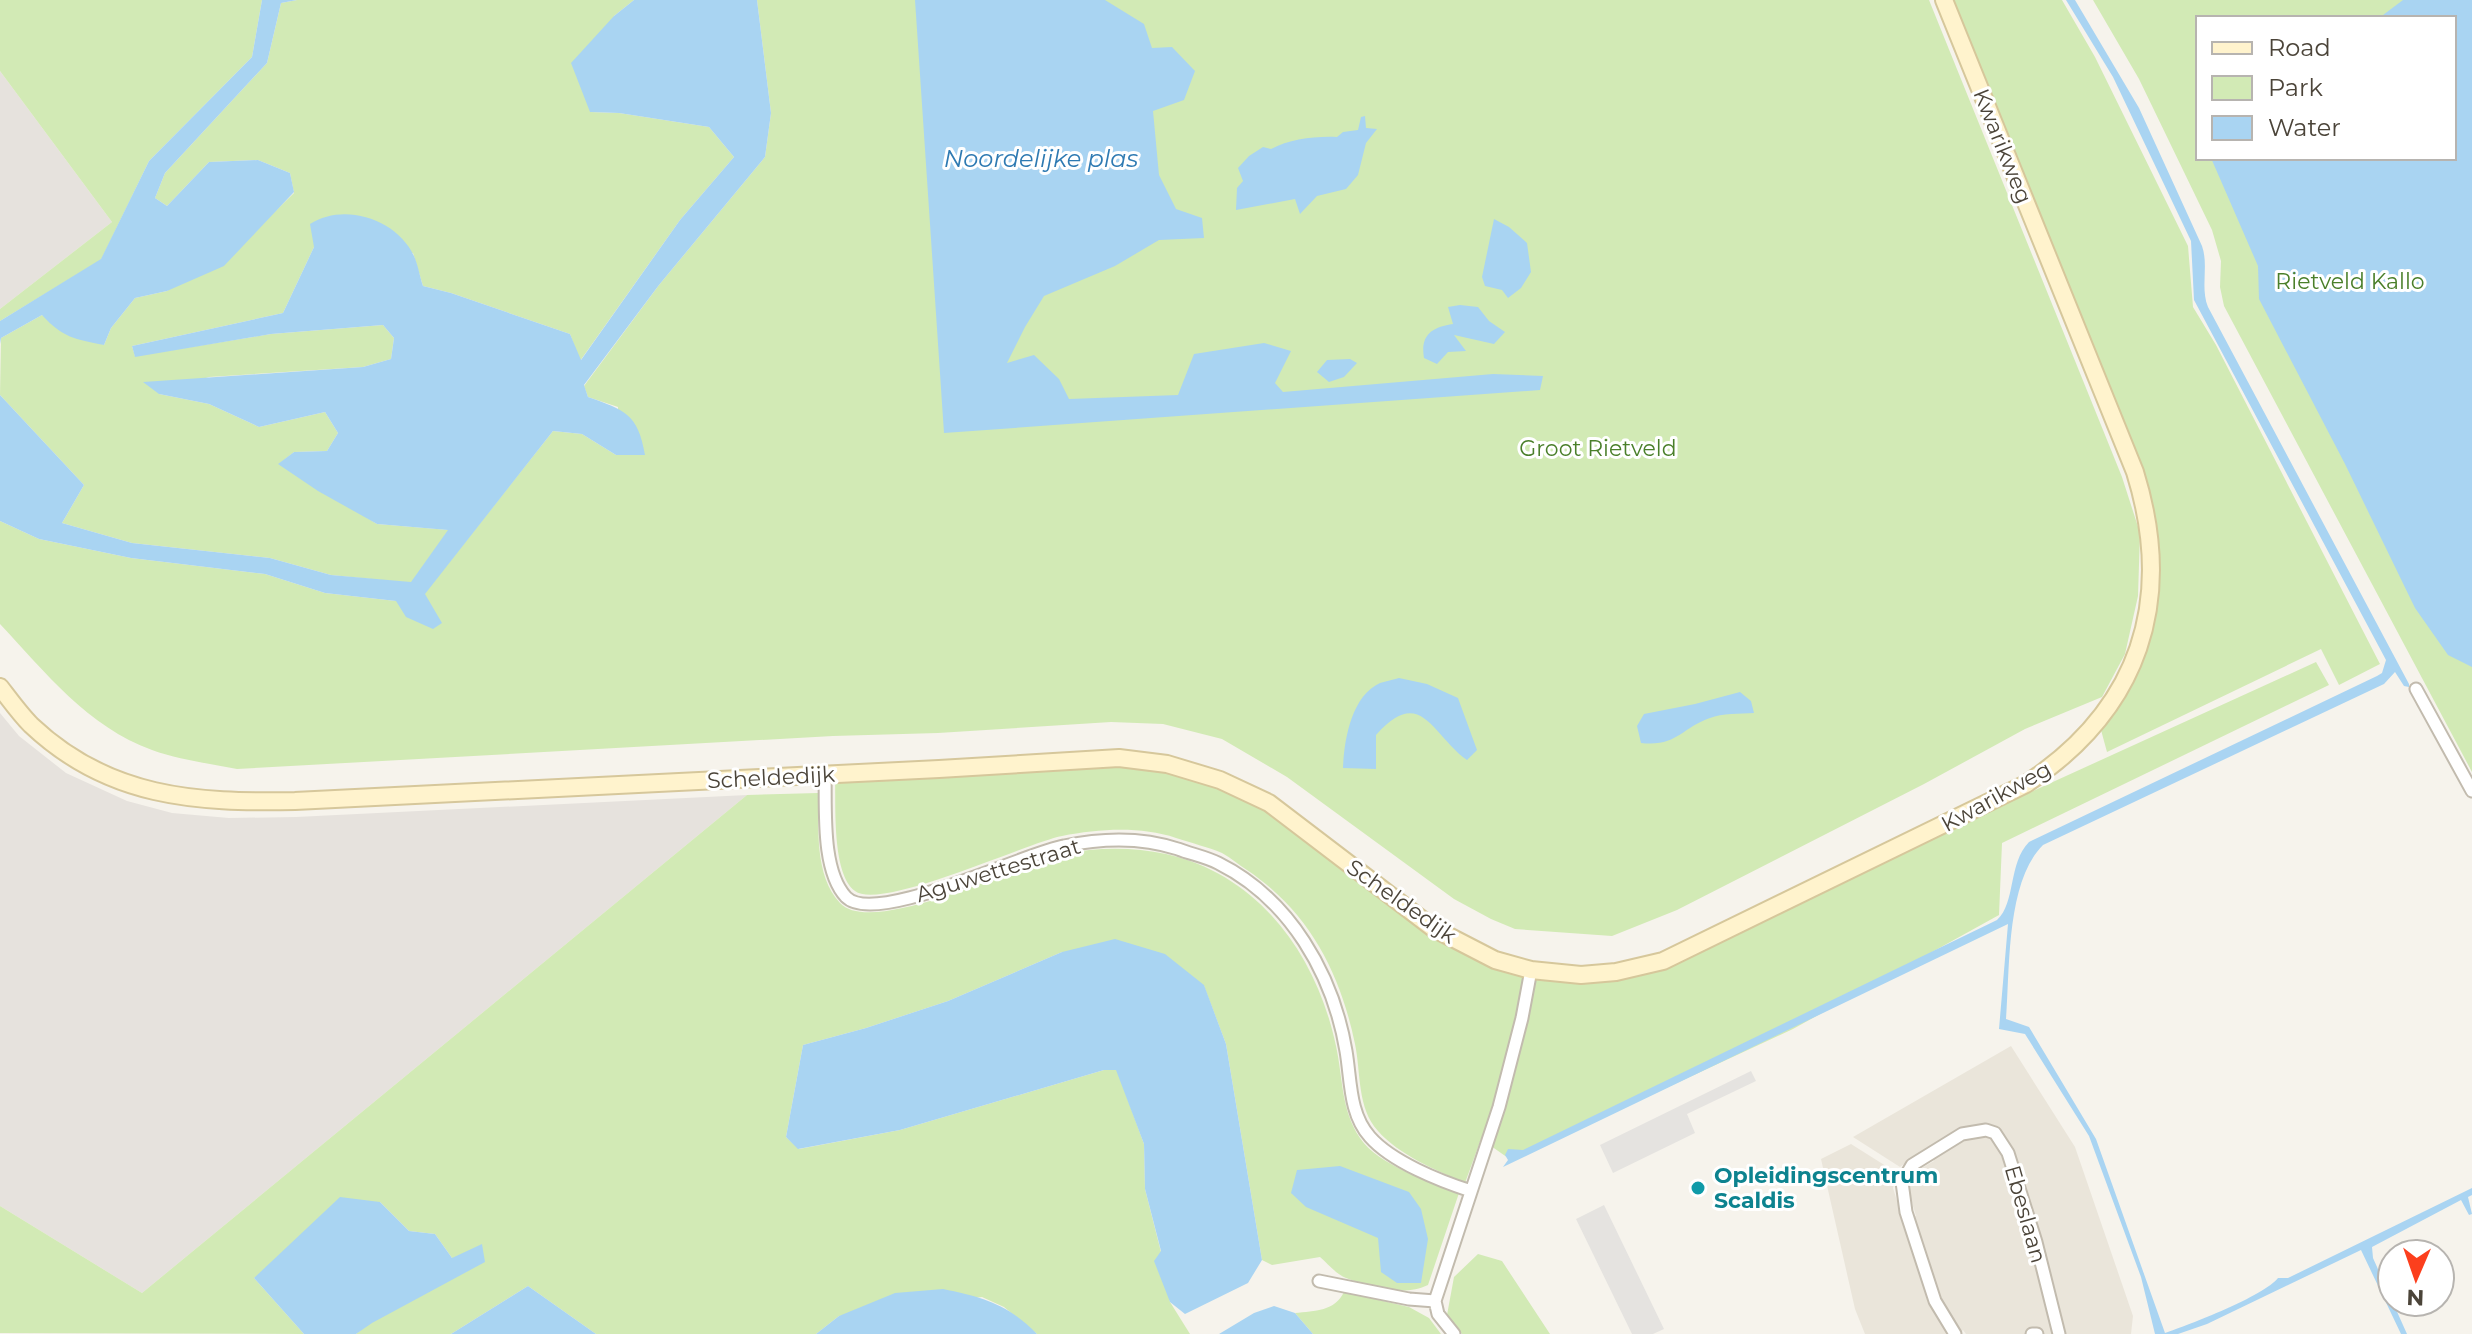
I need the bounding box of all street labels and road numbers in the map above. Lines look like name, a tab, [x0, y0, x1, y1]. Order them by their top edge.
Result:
street label: Kwarikweg	[1967, 85, 2038, 207]
street label: Kwarikweg	[1937, 755, 2056, 838]
street label: Scheldedijk	[706, 761, 837, 794]
street label: Aguwettestraat	[913, 833, 1084, 908]
street label: Scheldedijk	[1342, 854, 1463, 950]
street label: Ebeslaan	[1999, 1162, 2052, 1266]

